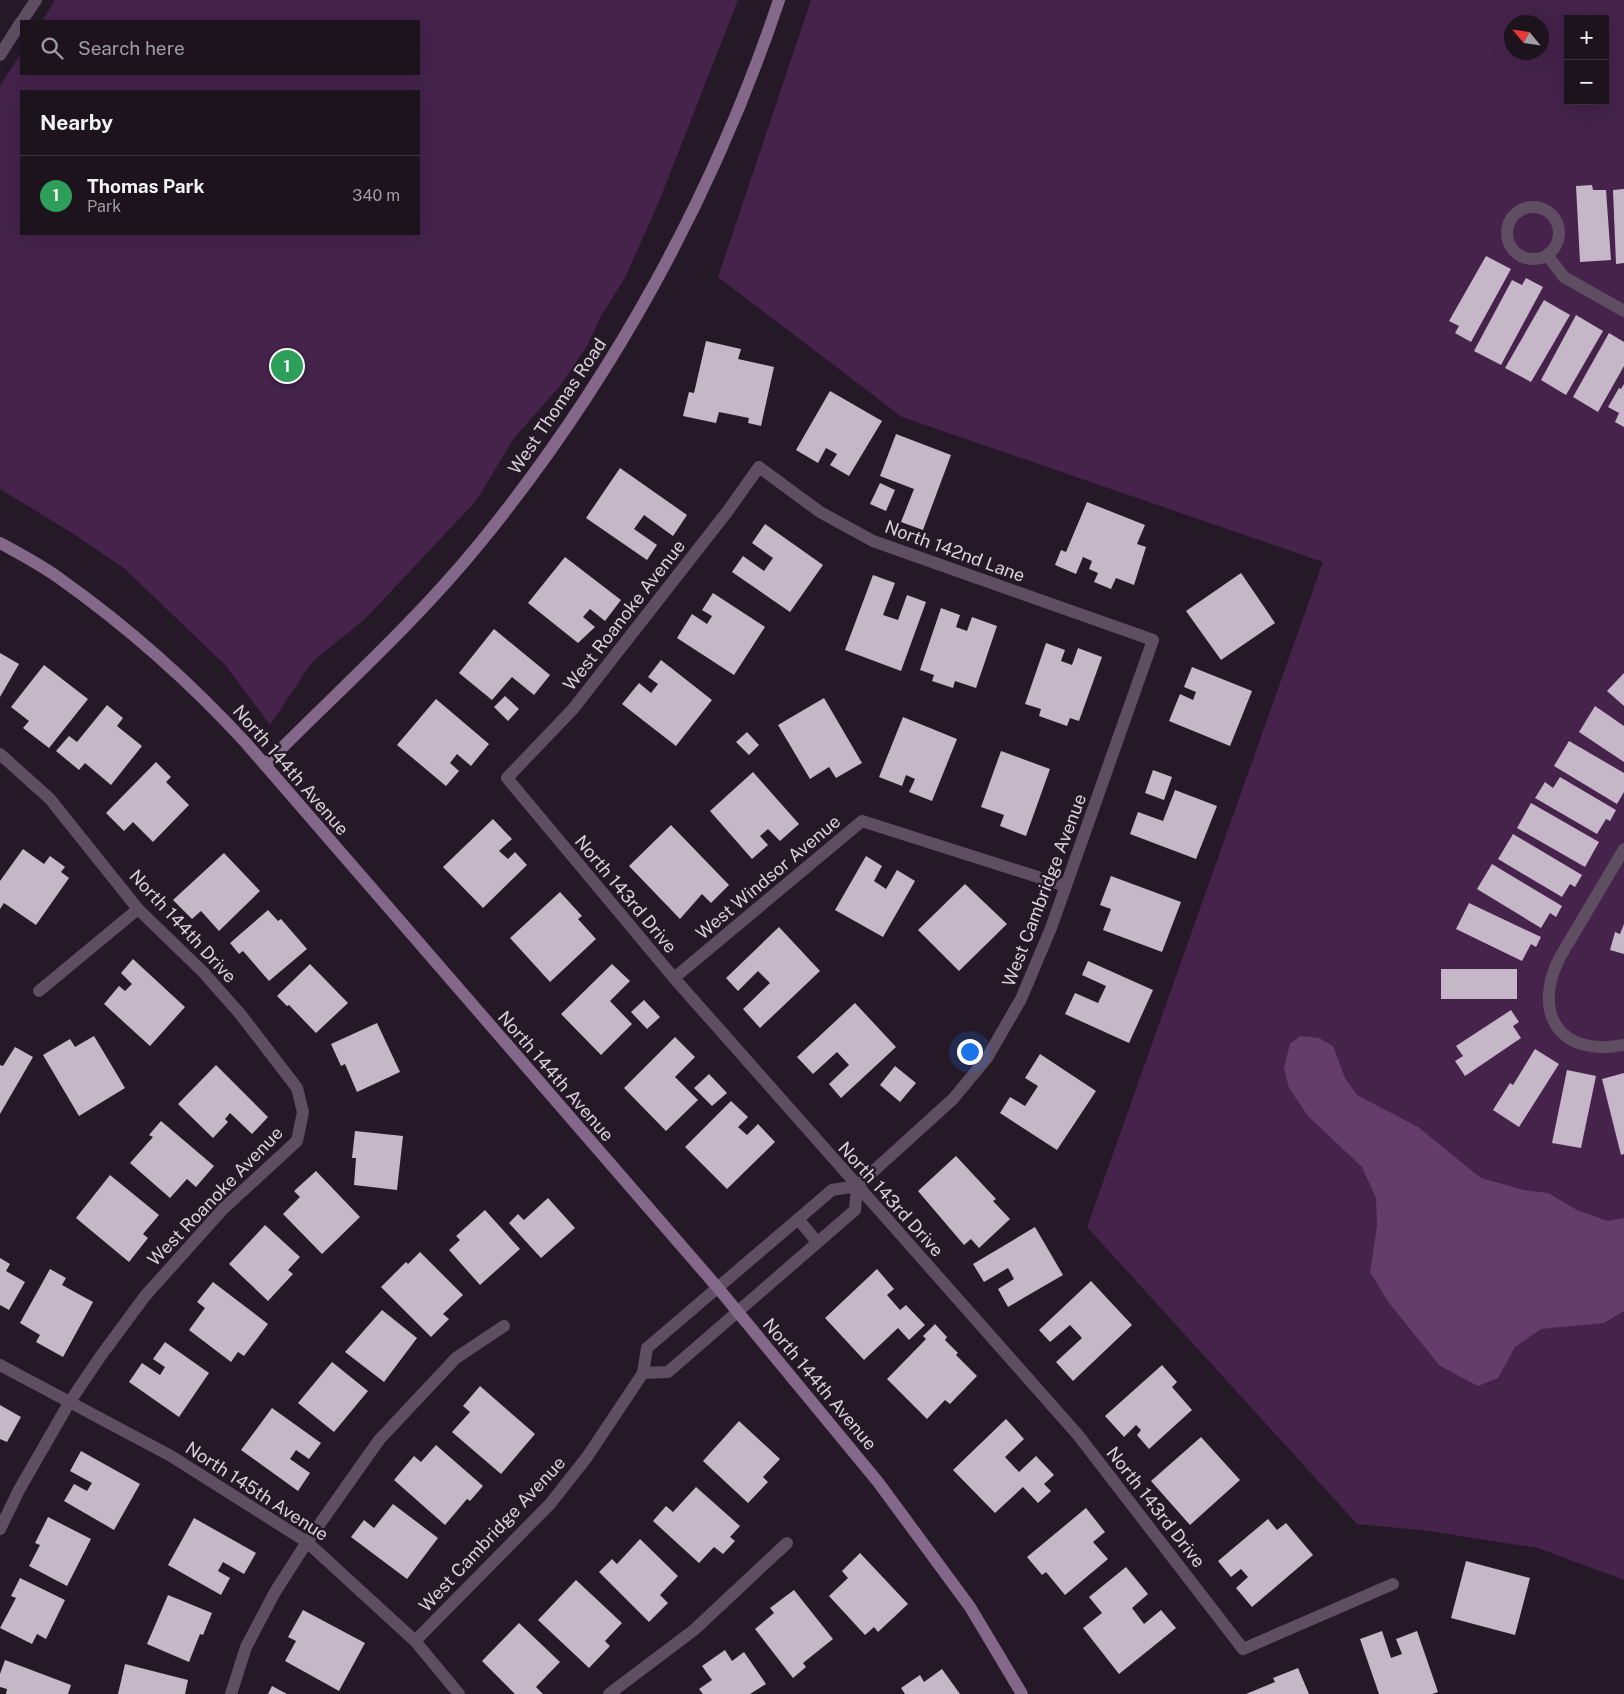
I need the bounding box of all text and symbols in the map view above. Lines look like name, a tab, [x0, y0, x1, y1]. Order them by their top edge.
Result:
north arrow	[1504, 15, 1549, 60]
map controls	[1564, 15, 1609, 105]
button: +	[1564, 15, 1609, 60]
search box	[20, 20, 420, 75]
icon: search	[38, 34, 66, 62]
text: Search here	[78, 37, 185, 59]
button: −	[1564, 60, 1609, 105]
text: Nearby	[40, 110, 113, 135]
text: Thomas Park	[87, 175, 204, 197]
text: 1	[53, 186, 59, 205]
text: 340 m	[352, 186, 400, 205]
text: Park	[87, 197, 121, 216]
street label: West Thomas Road	[504, 334, 610, 478]
pin: 1	[271, 347, 303, 385]
street label: North 142nd Lane	[882, 516, 1028, 586]
street label: West Roanoke Avenue	[559, 536, 689, 694]
street label: North 144th Avenue	[229, 701, 353, 839]
street label: West Cambridge Avenue	[998, 791, 1090, 989]
street label: West Windsor Avenue	[692, 811, 844, 943]
street label: North 143rd Drive	[571, 831, 681, 957]
street label: North 144th Drive	[125, 865, 241, 987]
street label: North 144th Avenue	[494, 1007, 618, 1145]
your location	[957, 1039, 983, 1065]
street label: West Roanoke Avenue	[143, 1122, 287, 1270]
street label: North 143rd Drive	[834, 1137, 948, 1261]
street label: North 144th Avenue	[759, 1314, 881, 1454]
street label: North 145th Avenue	[182, 1437, 332, 1545]
street label: North 143rd Drive	[1102, 1443, 1210, 1571]
street label: West Cambridge Avenue	[415, 1452, 569, 1616]

